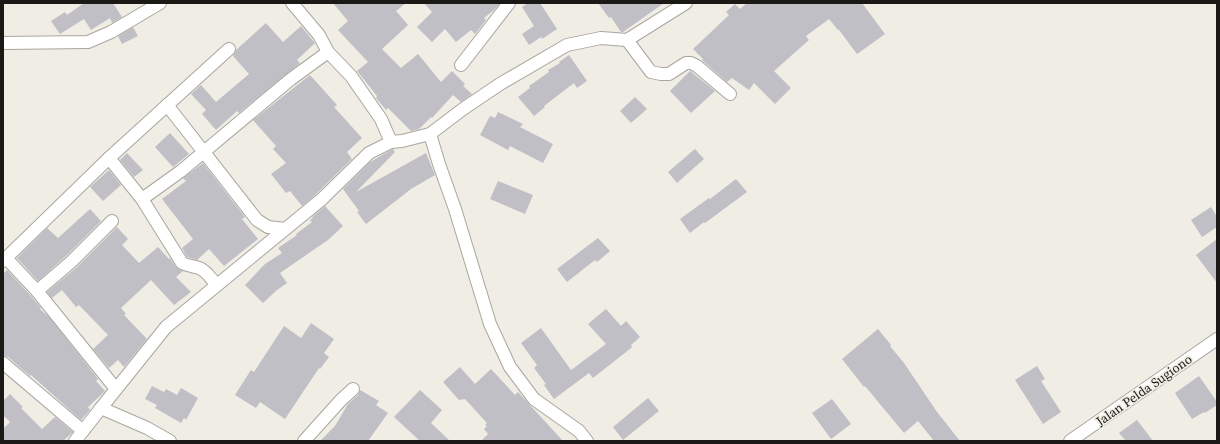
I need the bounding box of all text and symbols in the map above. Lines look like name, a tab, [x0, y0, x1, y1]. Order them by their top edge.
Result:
street label: Jalan Pelda Sugiono	[1092, 350, 1195, 430]

